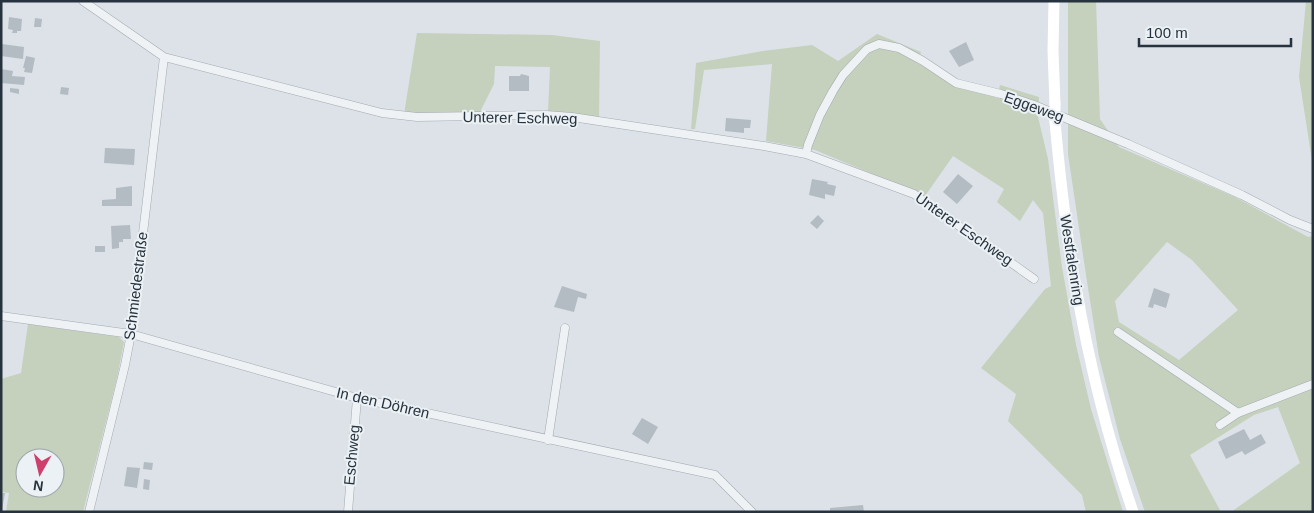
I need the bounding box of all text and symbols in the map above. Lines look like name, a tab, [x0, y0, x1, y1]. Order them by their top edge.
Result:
scale bar	[1139, 15, 1292, 47]
text: 100 m	[1146, 24, 1188, 41]
street label: Eggeweg	[1002, 88, 1066, 125]
street label: Unterer Eschweg	[462, 108, 578, 127]
street label: Unterer Eschweg	[912, 189, 1016, 269]
street label: Westfalenring	[1057, 213, 1088, 306]
street label: Schmiedestraße	[120, 231, 151, 341]
street label: In den Döhren	[335, 384, 431, 421]
street label: Eschweg	[340, 424, 363, 486]
north arrow	[15, 448, 65, 498]
text: N	[32, 477, 44, 495]

